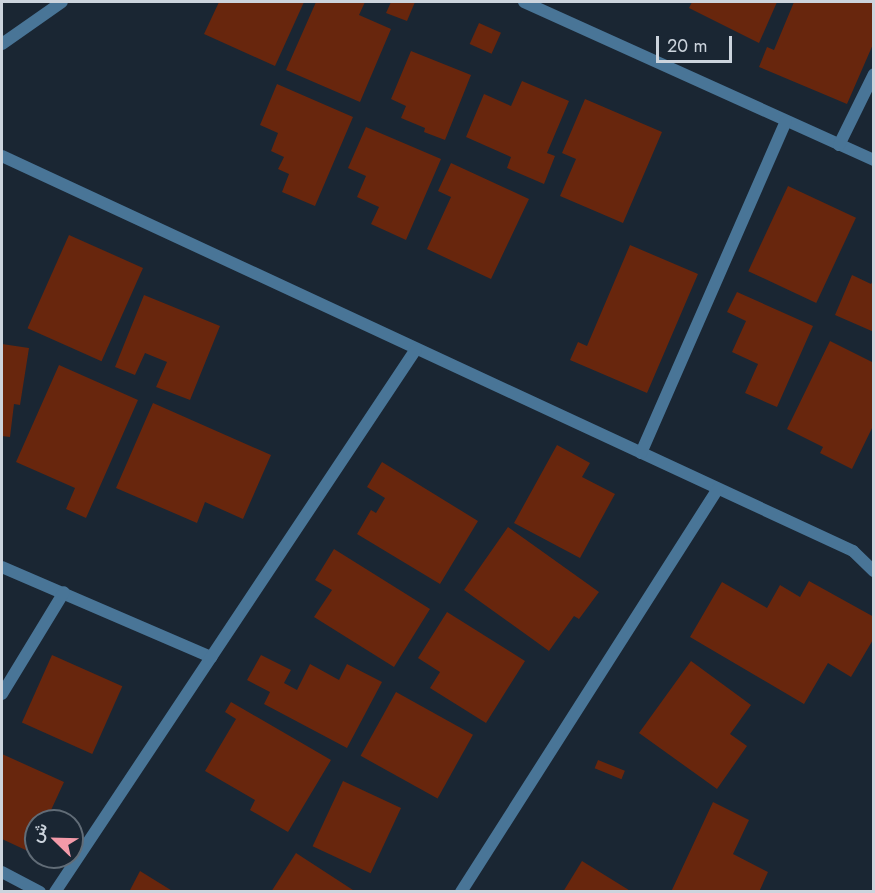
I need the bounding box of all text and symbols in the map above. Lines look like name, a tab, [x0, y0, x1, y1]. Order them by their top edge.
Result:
scale bar	[659, 24, 736, 62]
text: 20 m	[667, 33, 707, 59]
north arrow	[24, 809, 84, 869]
text: ش	[24, 819, 53, 846]

